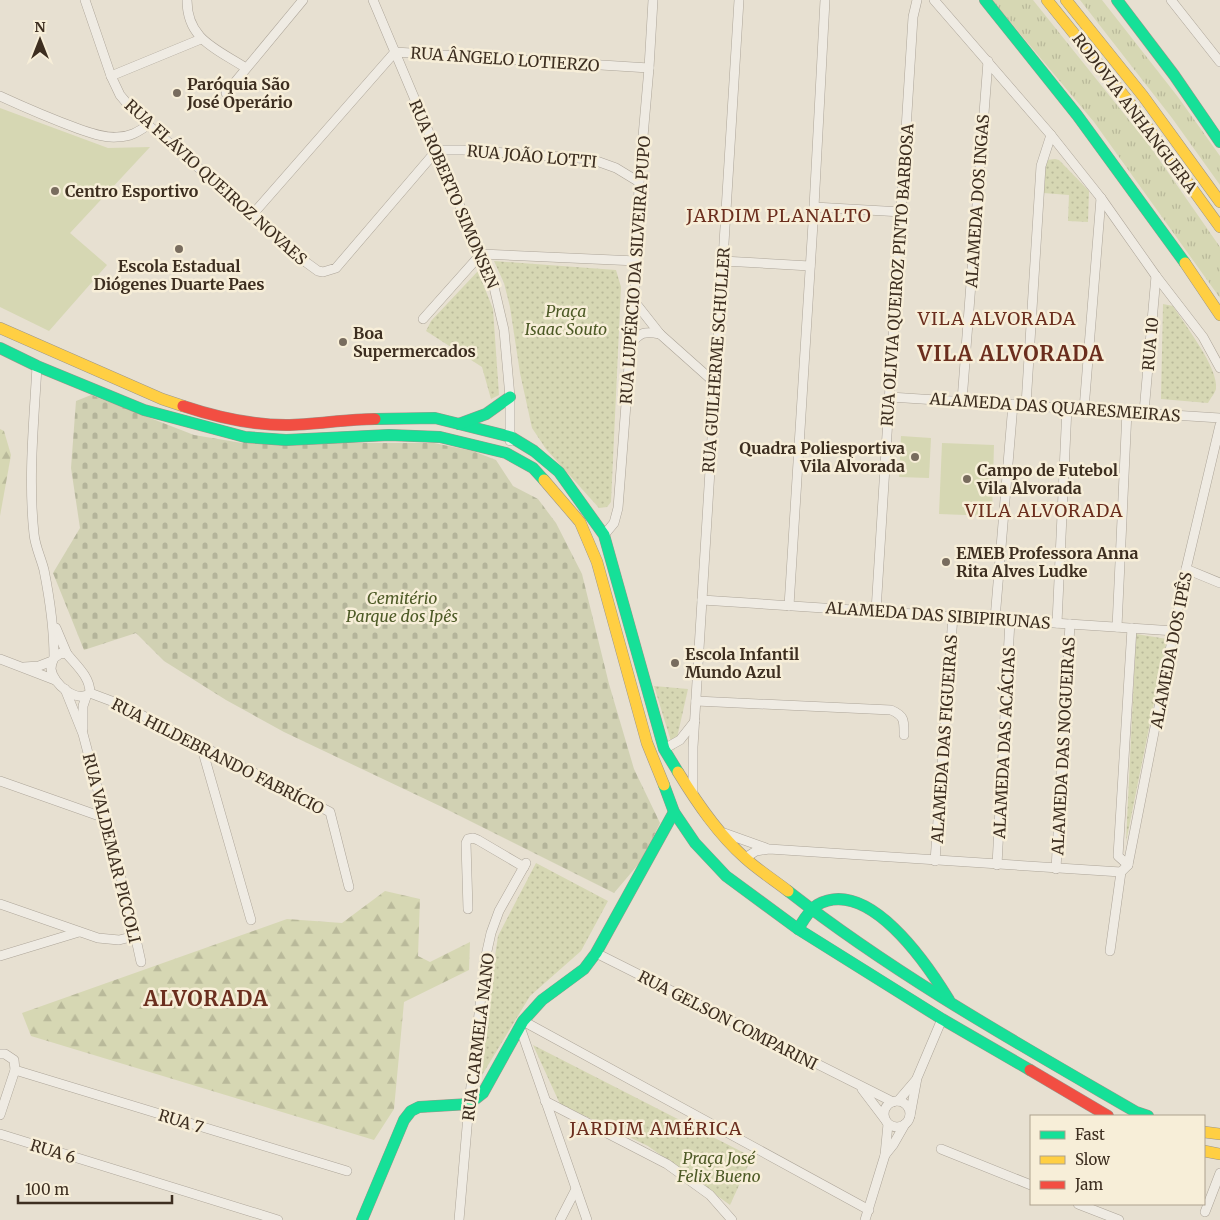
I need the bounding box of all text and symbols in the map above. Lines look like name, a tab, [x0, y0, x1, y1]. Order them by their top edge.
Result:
north arrow	[15, 15, 65, 65]
text: N	[34, 18, 46, 36]
street label: RODOVIA ANHANGUERA	[1068, 29, 1202, 198]
street label: RUA ÂNGELO LOTIERZO	[410, 42, 601, 76]
place label: Paróquia São José Operário	[186, 74, 293, 112]
marker: Paróquia São José Operário	[171, 87, 183, 99]
street label: RUA FLÁVIO QUEIROZ NOVAES	[121, 95, 311, 269]
street label: RUA ROBERTO SIMONSEN	[405, 96, 503, 292]
street label: ALAMEDA DOS INGAS	[961, 114, 993, 289]
street label: RUA OLIVIA QUEIROZ PINTO BARBOSA	[876, 122, 918, 427]
street label: RUA LUPÉRCIO DA SILVEIRA PUPO	[616, 135, 654, 405]
street label: RUA JOÃO LOTTI	[466, 140, 598, 172]
place label: Centro Esportivo	[65, 181, 199, 201]
marker: Centro Esportivo	[49, 185, 61, 197]
district label: JARDIM PLANALTO	[685, 204, 872, 227]
marker: Escola Estadual Diógenes Duarte Paes	[173, 243, 185, 255]
street label: RUA GUILHERME SCHULLER	[698, 246, 734, 473]
place label: Escola Estadual Diógenes Duarte Paes	[93, 256, 265, 294]
park label: Praça Isaac Souto	[525, 301, 607, 339]
district label: VILA ALVORADA	[917, 307, 1076, 330]
street label: RUA 10	[1138, 316, 1162, 372]
place label: Boa Supermercados	[353, 323, 476, 361]
marker: Boa Supermercados	[337, 336, 349, 348]
district label: VILA ALVORADA	[917, 340, 1105, 367]
street label: ALAMEDA DAS QUARESMEIRAS	[928, 388, 1181, 426]
place label: Quadra Poliesportiva Vila Alvorada	[739, 438, 905, 476]
marker: Quadra Poliesportiva Vila Alvorada	[909, 451, 921, 463]
place label: Campo de Futebol Vila Alvorada	[976, 460, 1118, 498]
marker: Campo de Futebol Vila Alvorada	[961, 473, 973, 485]
district label: VILA ALVORADA	[964, 499, 1123, 522]
place label: EMEB Professora Anna Rita Alves Ludke	[956, 543, 1138, 581]
marker: EMEB Professora Anna Rita Alves Ludke	[940, 556, 952, 568]
street label: ALAMEDA DOS IPÊS	[1146, 570, 1196, 731]
park label: Cemitério Parque dos Ipês	[346, 588, 458, 626]
street label: ALAMEDA DAS SIBIPIRUNAS	[824, 597, 1051, 633]
street label: ALAMEDA DAS FIGUEIRAS	[927, 634, 961, 845]
street label: ALAMEDA DAS NOGUEIRAS	[1047, 636, 1079, 857]
place label: Escola Infantil Mundo Azul	[685, 644, 799, 682]
street label: ALAMEDA DAS ACÁCIAS	[989, 647, 1019, 840]
marker: Escola Infantil Mundo Azul	[669, 657, 681, 669]
street label: RUA HILDEBRANDO FABRÍCIO	[108, 694, 328, 819]
street label: RUA VALDEMAR PICCOLI	[79, 751, 145, 945]
street label: RUA CARMELA NANO	[458, 951, 498, 1122]
street label: RUA GELSON COMPARINI	[635, 966, 821, 1074]
district label: ALVORADA	[143, 985, 269, 1012]
street label: RUA 7	[156, 1105, 206, 1137]
legend	[1030, 1115, 1205, 1205]
district label: JARDIM AMÉRICA	[568, 1117, 743, 1140]
text: Fast	[1075, 1125, 1105, 1144]
street label: RUA 6	[28, 1135, 79, 1167]
park label: Praça José Felix Bueno	[676, 1148, 761, 1186]
text: Slow	[1075, 1150, 1110, 1169]
scale bar	[18, 1172, 171, 1204]
text: Jam	[1074, 1175, 1103, 1194]
text: 100 m	[25, 1180, 69, 1199]

